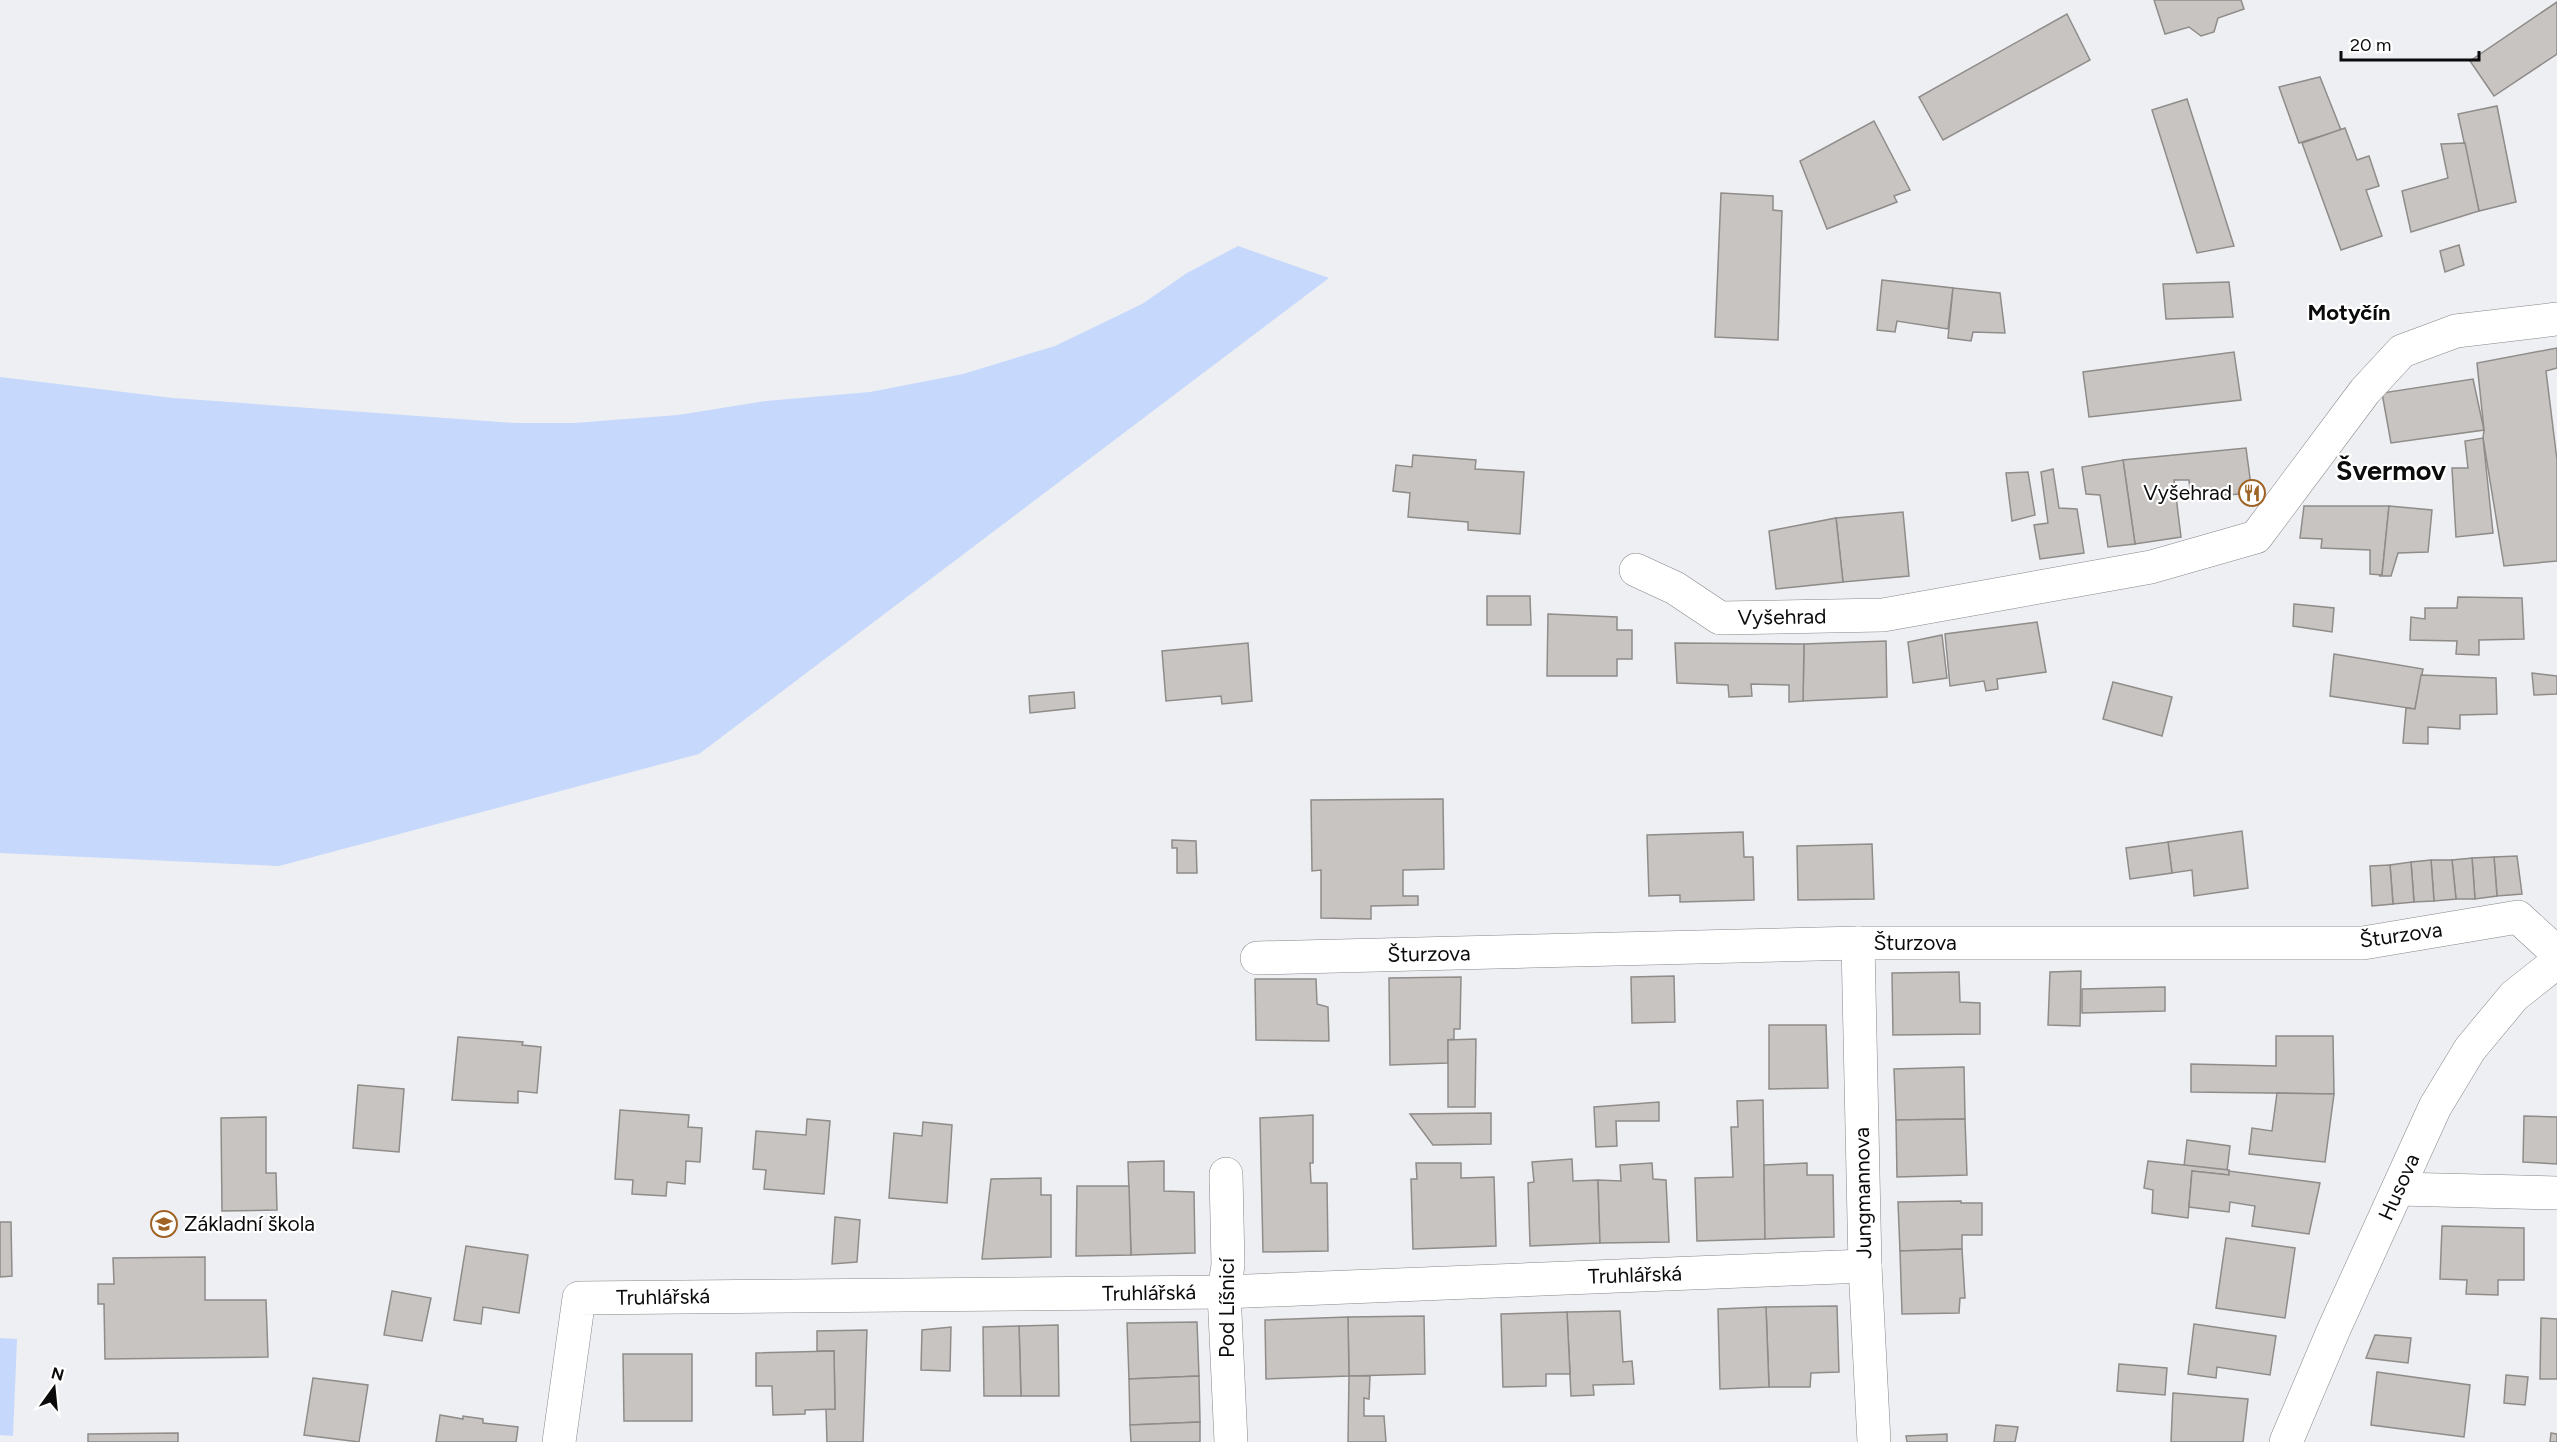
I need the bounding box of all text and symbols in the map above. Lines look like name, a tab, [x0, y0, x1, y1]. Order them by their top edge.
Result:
scale bar	[2341, 24, 2479, 62]
text: 20 m	[2350, 34, 2391, 56]
district label: Motyčín	[2307, 299, 2391, 326]
district label: Švermov	[2336, 454, 2446, 487]
restaurant icon: Vyšehrad	[2237, 478, 2267, 508]
place label: Vyšehrad	[2143, 480, 2232, 505]
street label: Vyšehrad	[1737, 603, 1827, 630]
street label: Šturzova	[2358, 916, 2444, 953]
street label: Šturzova	[1873, 930, 1957, 955]
street label: Šturzova	[1387, 940, 1471, 967]
street label: Jungmannova	[1849, 1127, 1876, 1259]
street label: Husova	[2373, 1149, 2424, 1224]
school or university icon: Základní škola	[149, 1209, 179, 1239]
place label: Základní škola	[184, 1211, 315, 1236]
street label: Pod Líšnicí	[1214, 1257, 1239, 1358]
street label: Truhlářská	[1588, 1260, 1682, 1289]
street label: Truhlářská	[1102, 1279, 1196, 1306]
street label: Truhlářská	[616, 1283, 710, 1310]
north arrow	[24, 1358, 84, 1418]
text: N	[49, 1363, 66, 1385]

